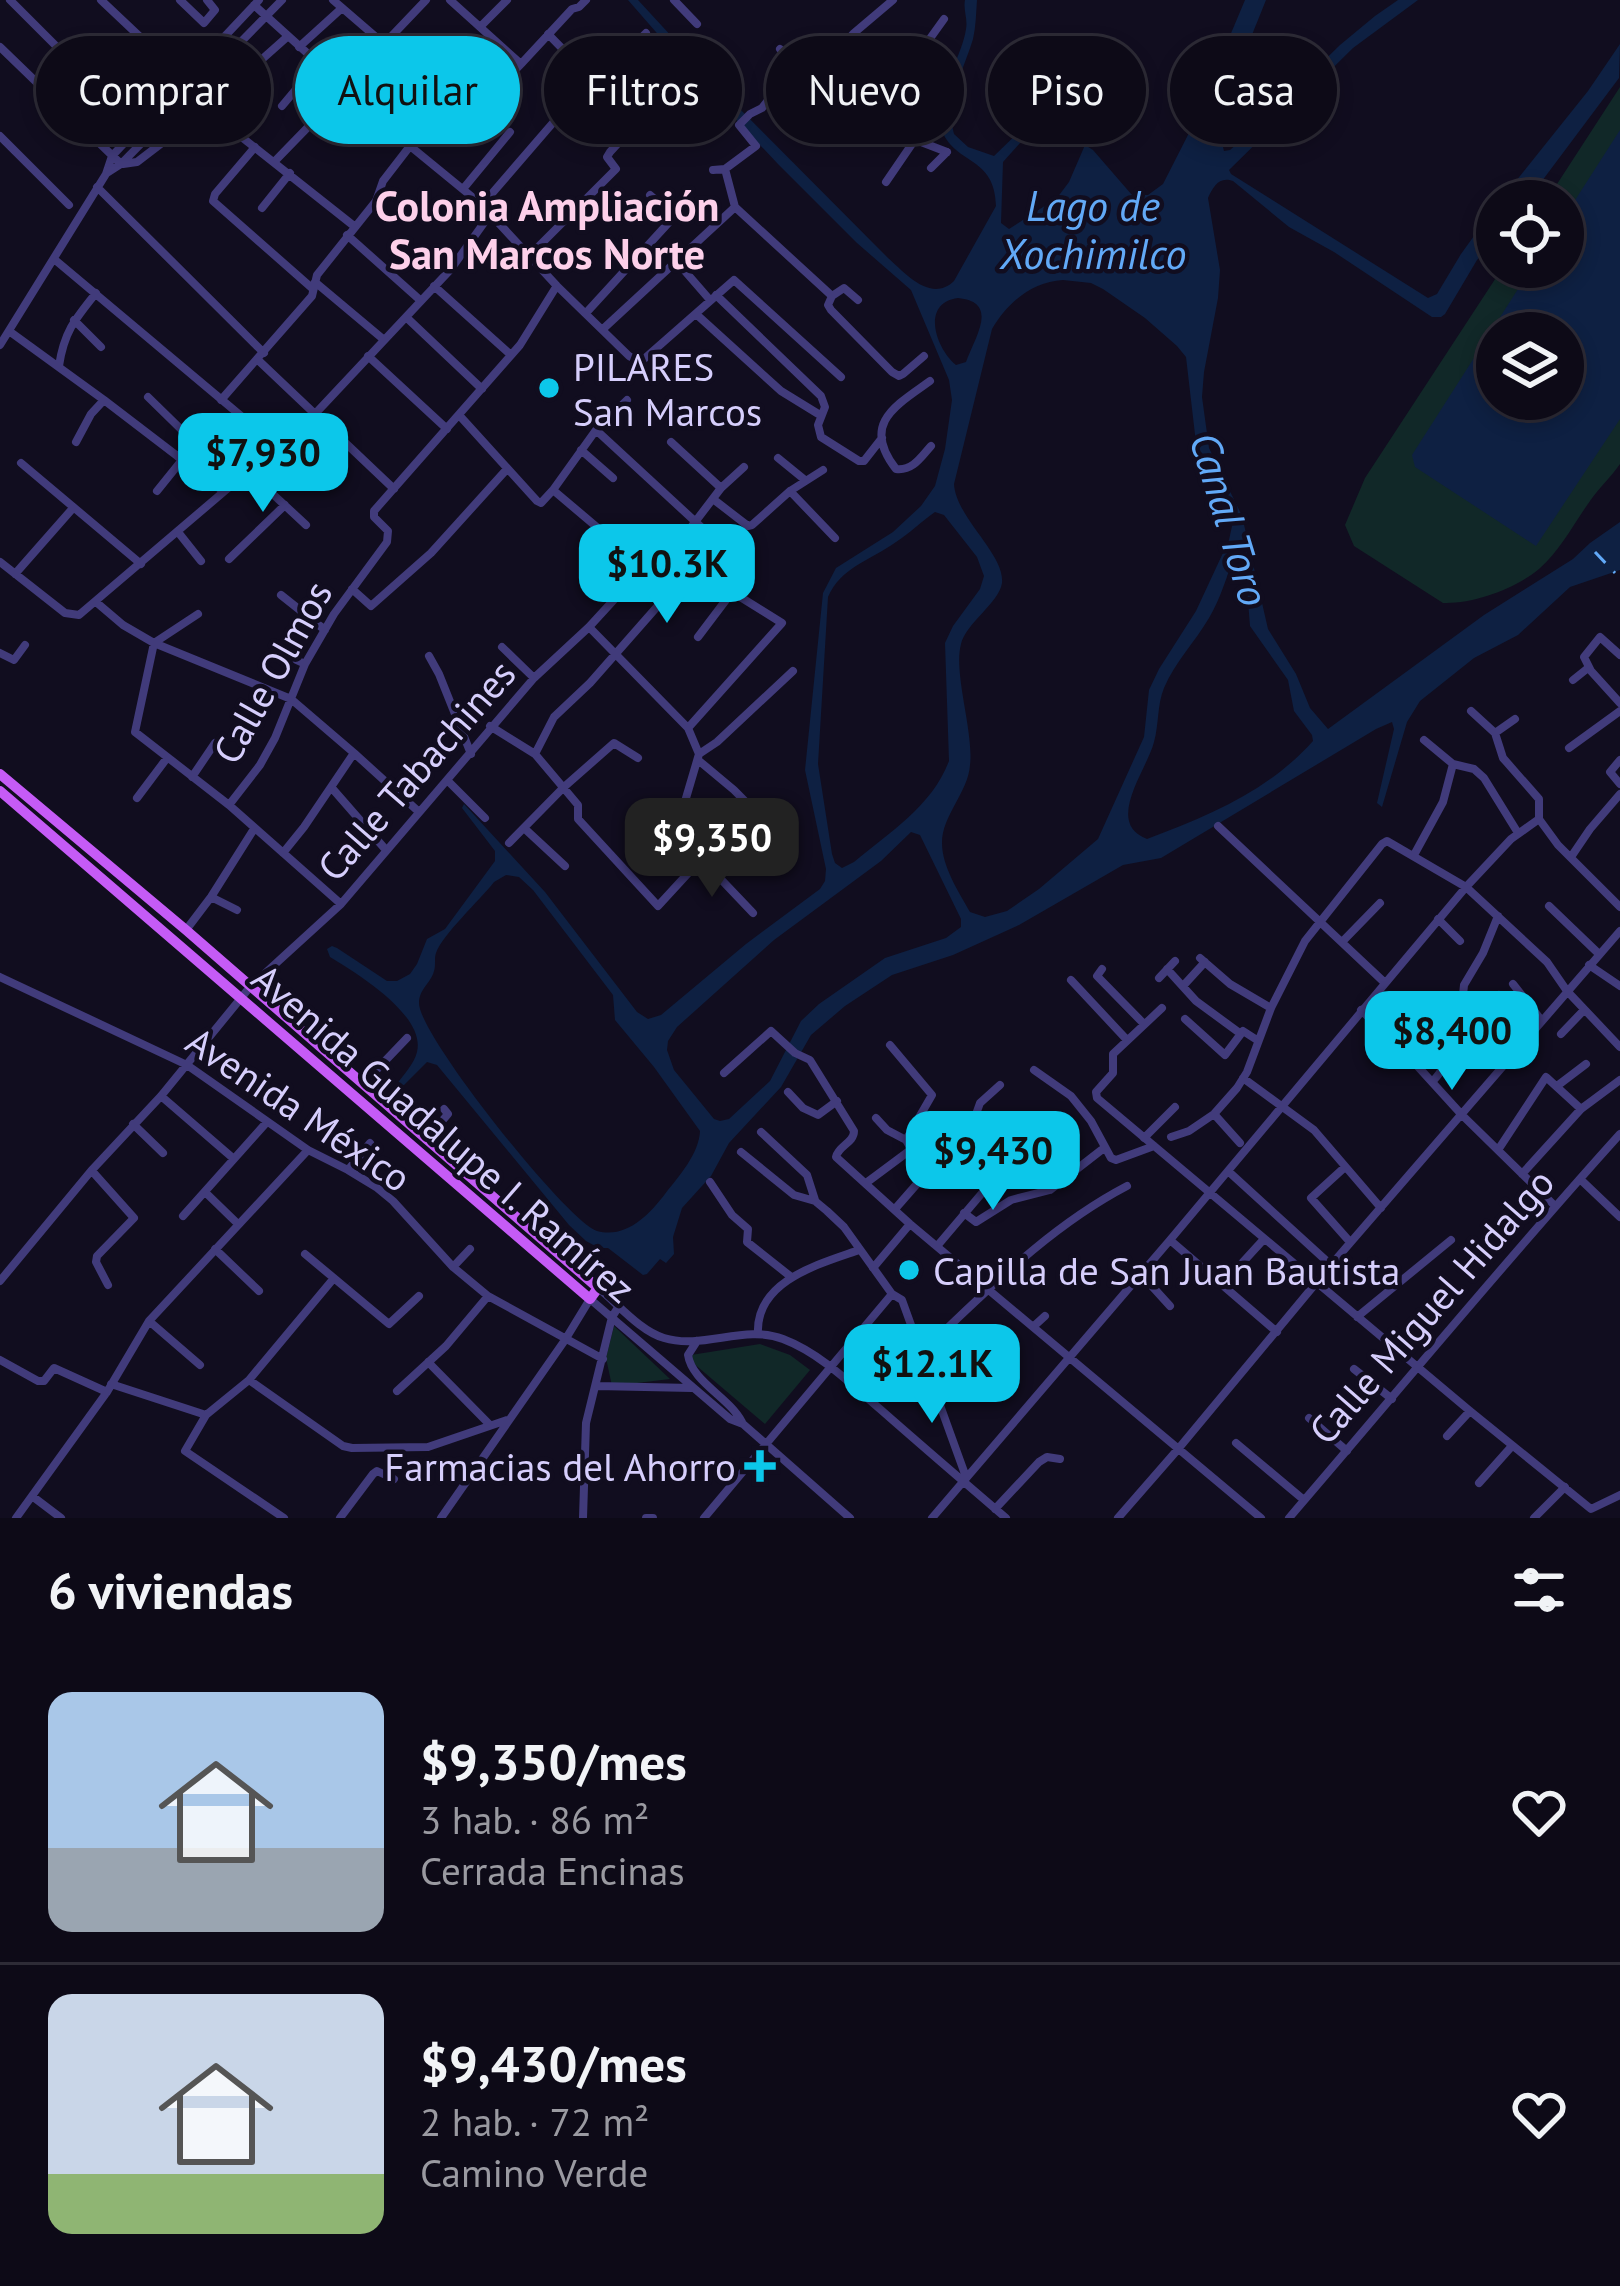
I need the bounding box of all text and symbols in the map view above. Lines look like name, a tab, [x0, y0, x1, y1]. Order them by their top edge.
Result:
chip: Comprar	[36, 36, 271, 144]
chip: Alquilar	[295, 36, 520, 144]
chip: Filtros	[544, 36, 742, 144]
chip: Nuevo	[766, 36, 964, 144]
chip: Piso	[988, 36, 1146, 144]
chip: Casa	[1170, 36, 1337, 144]
district label: Colonia Ampliación San Marcos Norte	[375, 178, 719, 281]
water label: Lago de Xochimilco	[999, 178, 1186, 281]
map controls	[1476, 180, 1584, 420]
button: locate	[1476, 180, 1584, 288]
button: layers	[1476, 312, 1584, 420]
place label: PILARES San Marcos	[573, 341, 762, 437]
marker: PILARES San Marcos	[536, 375, 562, 401]
pin: $7,930	[165, 413, 361, 515]
text: $7,930	[205, 426, 321, 477]
water label: Canal Toro	[1178, 426, 1282, 612]
pin: $10.3K	[569, 524, 765, 626]
text: $10.3K	[606, 537, 728, 588]
street label: Calle Olmos	[201, 572, 343, 772]
street label: Calle Tabachines	[306, 649, 526, 891]
pin: $9,350	[614, 798, 810, 900]
text: $9,350	[652, 811, 772, 862]
street label: Avenida Guadalupe I. Ramírez	[242, 952, 646, 1314]
pin: $8,400	[1354, 991, 1550, 1093]
text: $8,400	[1392, 1004, 1512, 1055]
street label: Avenida México	[177, 1015, 421, 1203]
pin: $9,430	[895, 1111, 1091, 1213]
text: $9,430	[933, 1124, 1053, 1175]
street label: Calle Miguel Hidalgo	[1297, 1158, 1565, 1454]
place label: Capilla de San Juan Bautista	[933, 1245, 1400, 1296]
marker: Capilla de San Juan Bautista	[896, 1257, 922, 1283]
pin: $12.1K	[834, 1324, 1030, 1426]
text: $12.1K	[871, 1337, 993, 1388]
place label: Farmacias del Ahorro	[384, 1441, 736, 1492]
marker: Farmacias del Ahorro	[747, 1453, 773, 1479]
text: 6 viviendas	[48, 1557, 293, 1623]
icon: filters	[1506, 1557, 1572, 1623]
text: $9,350/mes	[420, 1728, 687, 1794]
icon: home	[144, 1740, 288, 1884]
icon: heart	[1506, 1779, 1572, 1845]
text: 3 hab. · 86 m²	[420, 1794, 649, 1845]
text: Cerrada Encinas	[420, 1845, 685, 1896]
text: $9,430/mes	[420, 2030, 687, 2096]
icon: home	[144, 2042, 288, 2186]
icon: heart	[1506, 2081, 1572, 2147]
text: 2 hab. · 72 m²	[420, 2096, 649, 2147]
text: Camino Verde	[420, 2147, 648, 2198]

